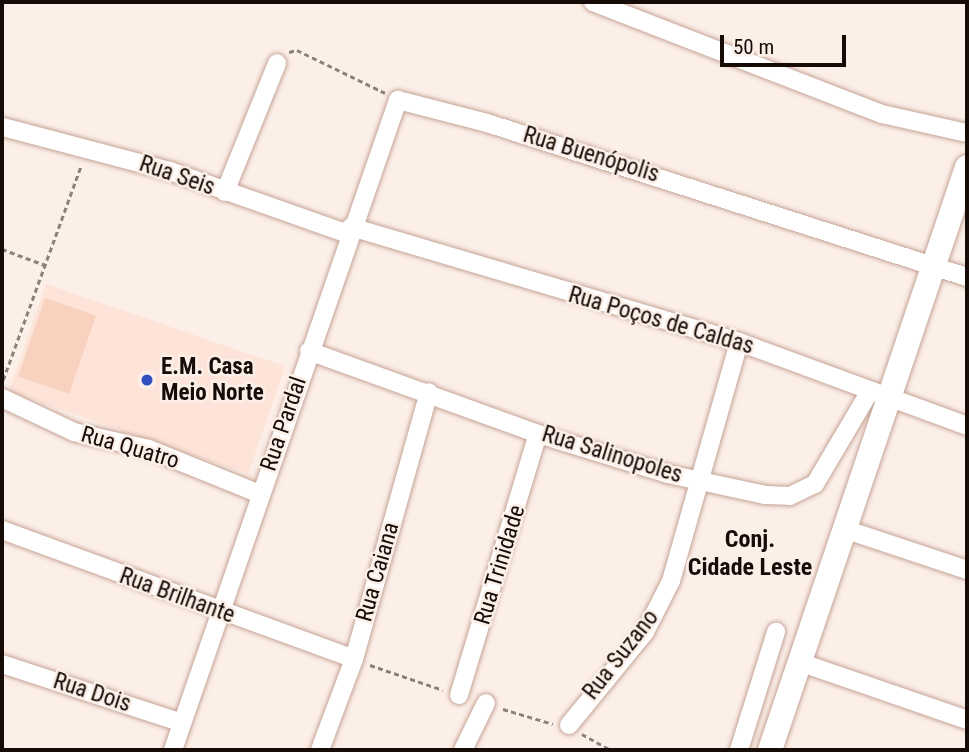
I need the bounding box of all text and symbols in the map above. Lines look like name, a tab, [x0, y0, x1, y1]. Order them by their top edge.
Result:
scale bar	[724, 21, 850, 65]
text: 50 m	[733, 35, 774, 59]
street label: Rua Buenópolis	[520, 121, 662, 189]
street label: Rua Seis	[136, 150, 218, 202]
street label: Rua Poços de Caldas	[565, 281, 757, 361]
place label: E.M. Casa Meio Norte	[161, 353, 264, 407]
marker: E.M. Casa Meio Norte	[139, 372, 155, 388]
street label: Rua Pardal	[255, 373, 313, 475]
street label: Rua Quatro	[78, 421, 182, 475]
street label: Rua Salinopoles	[539, 421, 685, 489]
street label: Rua Trinidade	[469, 502, 531, 628]
street label: Rua Caiana	[351, 519, 405, 625]
district label: Conj. Cidade Leste	[688, 526, 812, 582]
street label: Rua Brilhante	[116, 562, 238, 630]
street label: Rua Suzano	[577, 605, 665, 705]
street label: Rua Dois	[50, 668, 134, 718]

